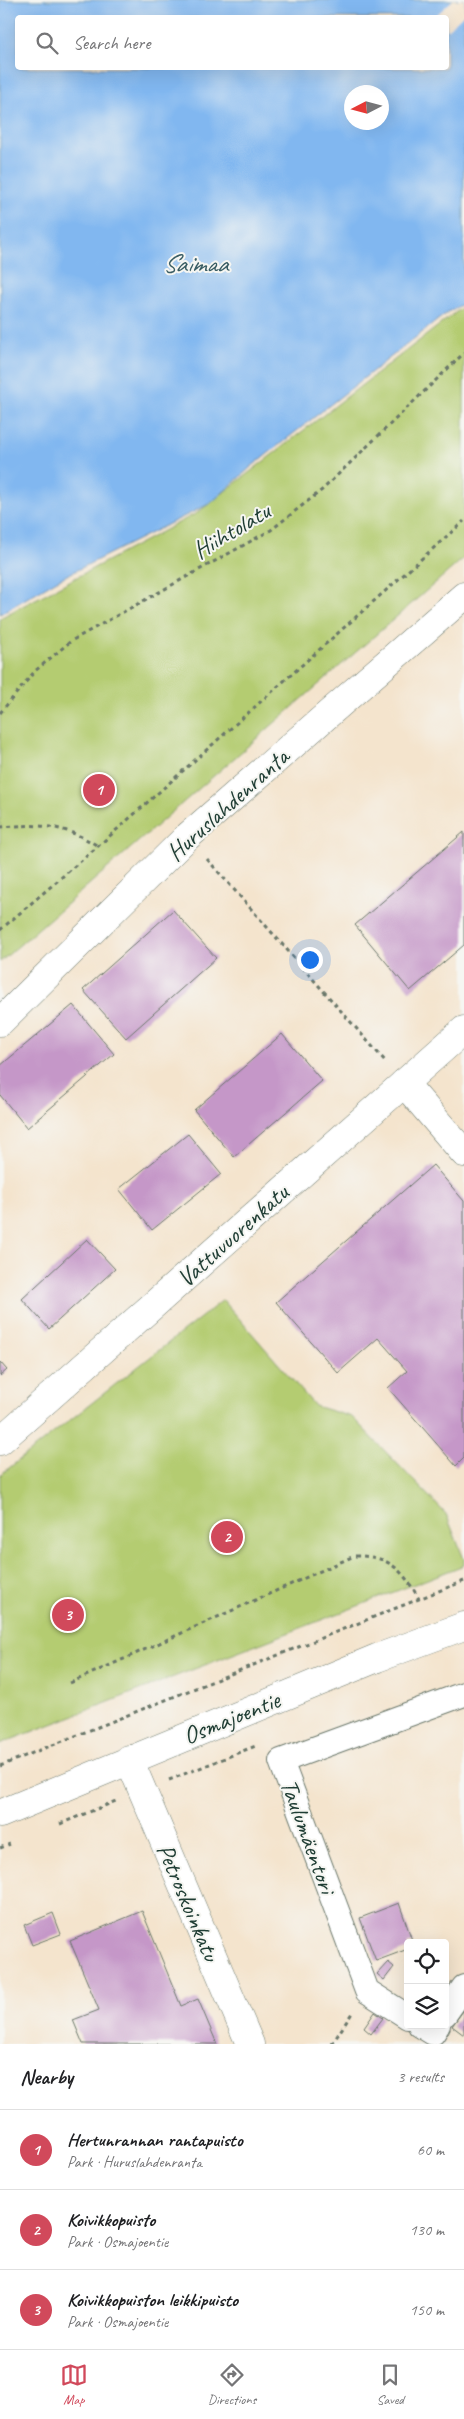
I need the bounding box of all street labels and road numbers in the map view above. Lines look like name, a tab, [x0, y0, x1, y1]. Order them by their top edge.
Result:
street label: Hiihtolatu	[187, 494, 278, 566]
street label: Huruslahdenranta	[160, 739, 298, 868]
street label: Vattuvuorenkatu	[170, 1176, 296, 1294]
street label: Osmajoentie	[178, 1683, 286, 1752]
street label: Taulumäentori	[273, 1775, 345, 1901]
street label: Petroskoinkatu	[149, 1839, 228, 1968]

